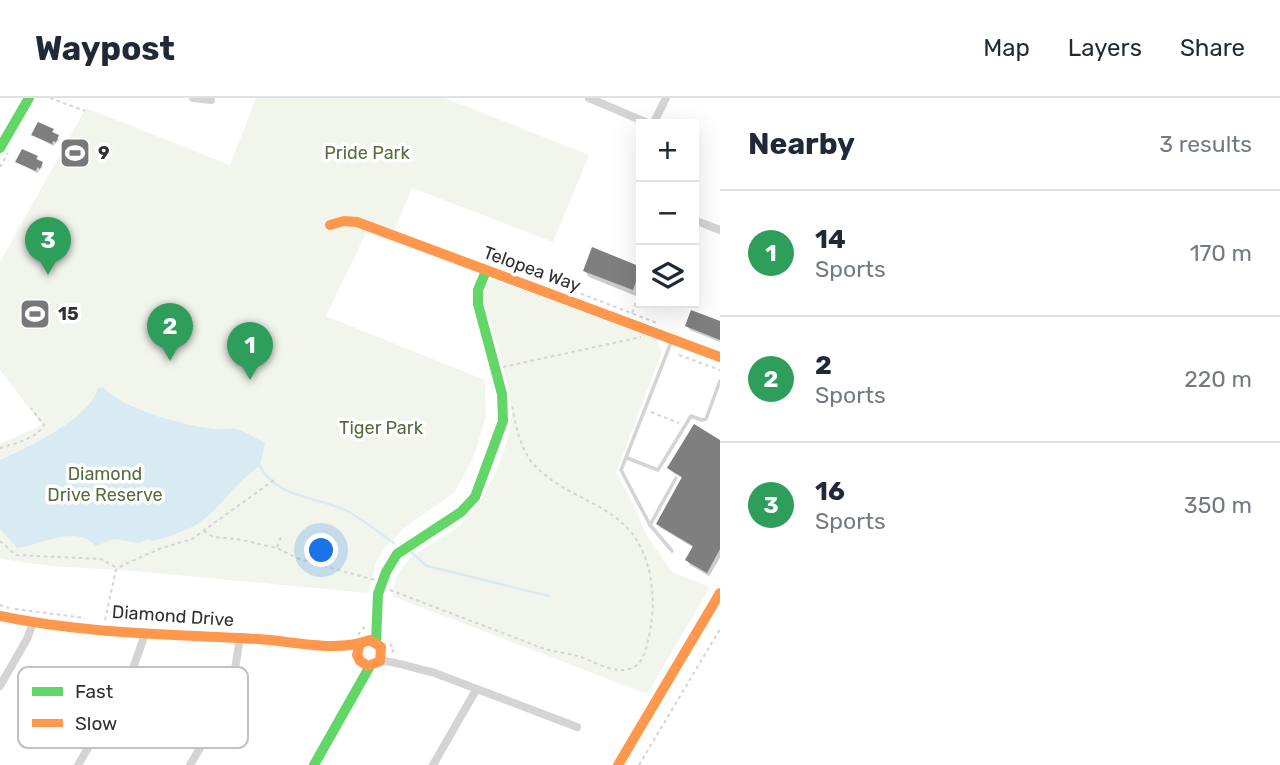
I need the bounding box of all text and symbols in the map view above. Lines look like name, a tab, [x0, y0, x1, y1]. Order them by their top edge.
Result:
text: Waypost	[35, 29, 175, 68]
text: Map	[983, 34, 1030, 62]
text: Layers	[1068, 34, 1142, 62]
text: Share	[1180, 34, 1245, 62]
map controls	[636, 119, 699, 308]
button: +	[636, 119, 699, 182]
text: Nearby	[748, 126, 855, 162]
text: 3 results	[1159, 130, 1252, 158]
sports icon: 9	[58, 136, 92, 170]
place label: 9	[98, 142, 110, 164]
park label: Pride Park	[324, 142, 410, 164]
button: −	[636, 182, 699, 245]
pin: 3	[25, 217, 71, 275]
text: 14	[815, 224, 846, 255]
text: 1	[765, 239, 777, 267]
text: 170 m	[1190, 239, 1252, 267]
street label: Telopea Way	[480, 241, 584, 297]
button: layers	[636, 245, 699, 308]
text: Sports	[815, 255, 886, 283]
sports icon: 15	[18, 297, 52, 331]
place label: 15	[58, 303, 79, 325]
pin: 2	[147, 303, 193, 361]
pin: 1	[227, 322, 273, 380]
text: 2	[815, 350, 832, 381]
text: 2	[764, 365, 778, 393]
text: 220 m	[1184, 365, 1252, 393]
text: Sports	[815, 381, 886, 409]
park label: Tiger Park	[339, 417, 424, 439]
park label: Diamond Drive Reserve	[47, 463, 163, 506]
text: 16	[815, 476, 845, 507]
text: 3	[763, 491, 779, 519]
text: 350 m	[1184, 491, 1252, 519]
text: Sports	[815, 507, 886, 535]
your location	[304, 533, 338, 567]
street label: Diamond Drive	[111, 601, 235, 631]
legend	[18, 667, 248, 748]
text: Fast	[75, 680, 114, 703]
text: Slow	[75, 712, 117, 735]

